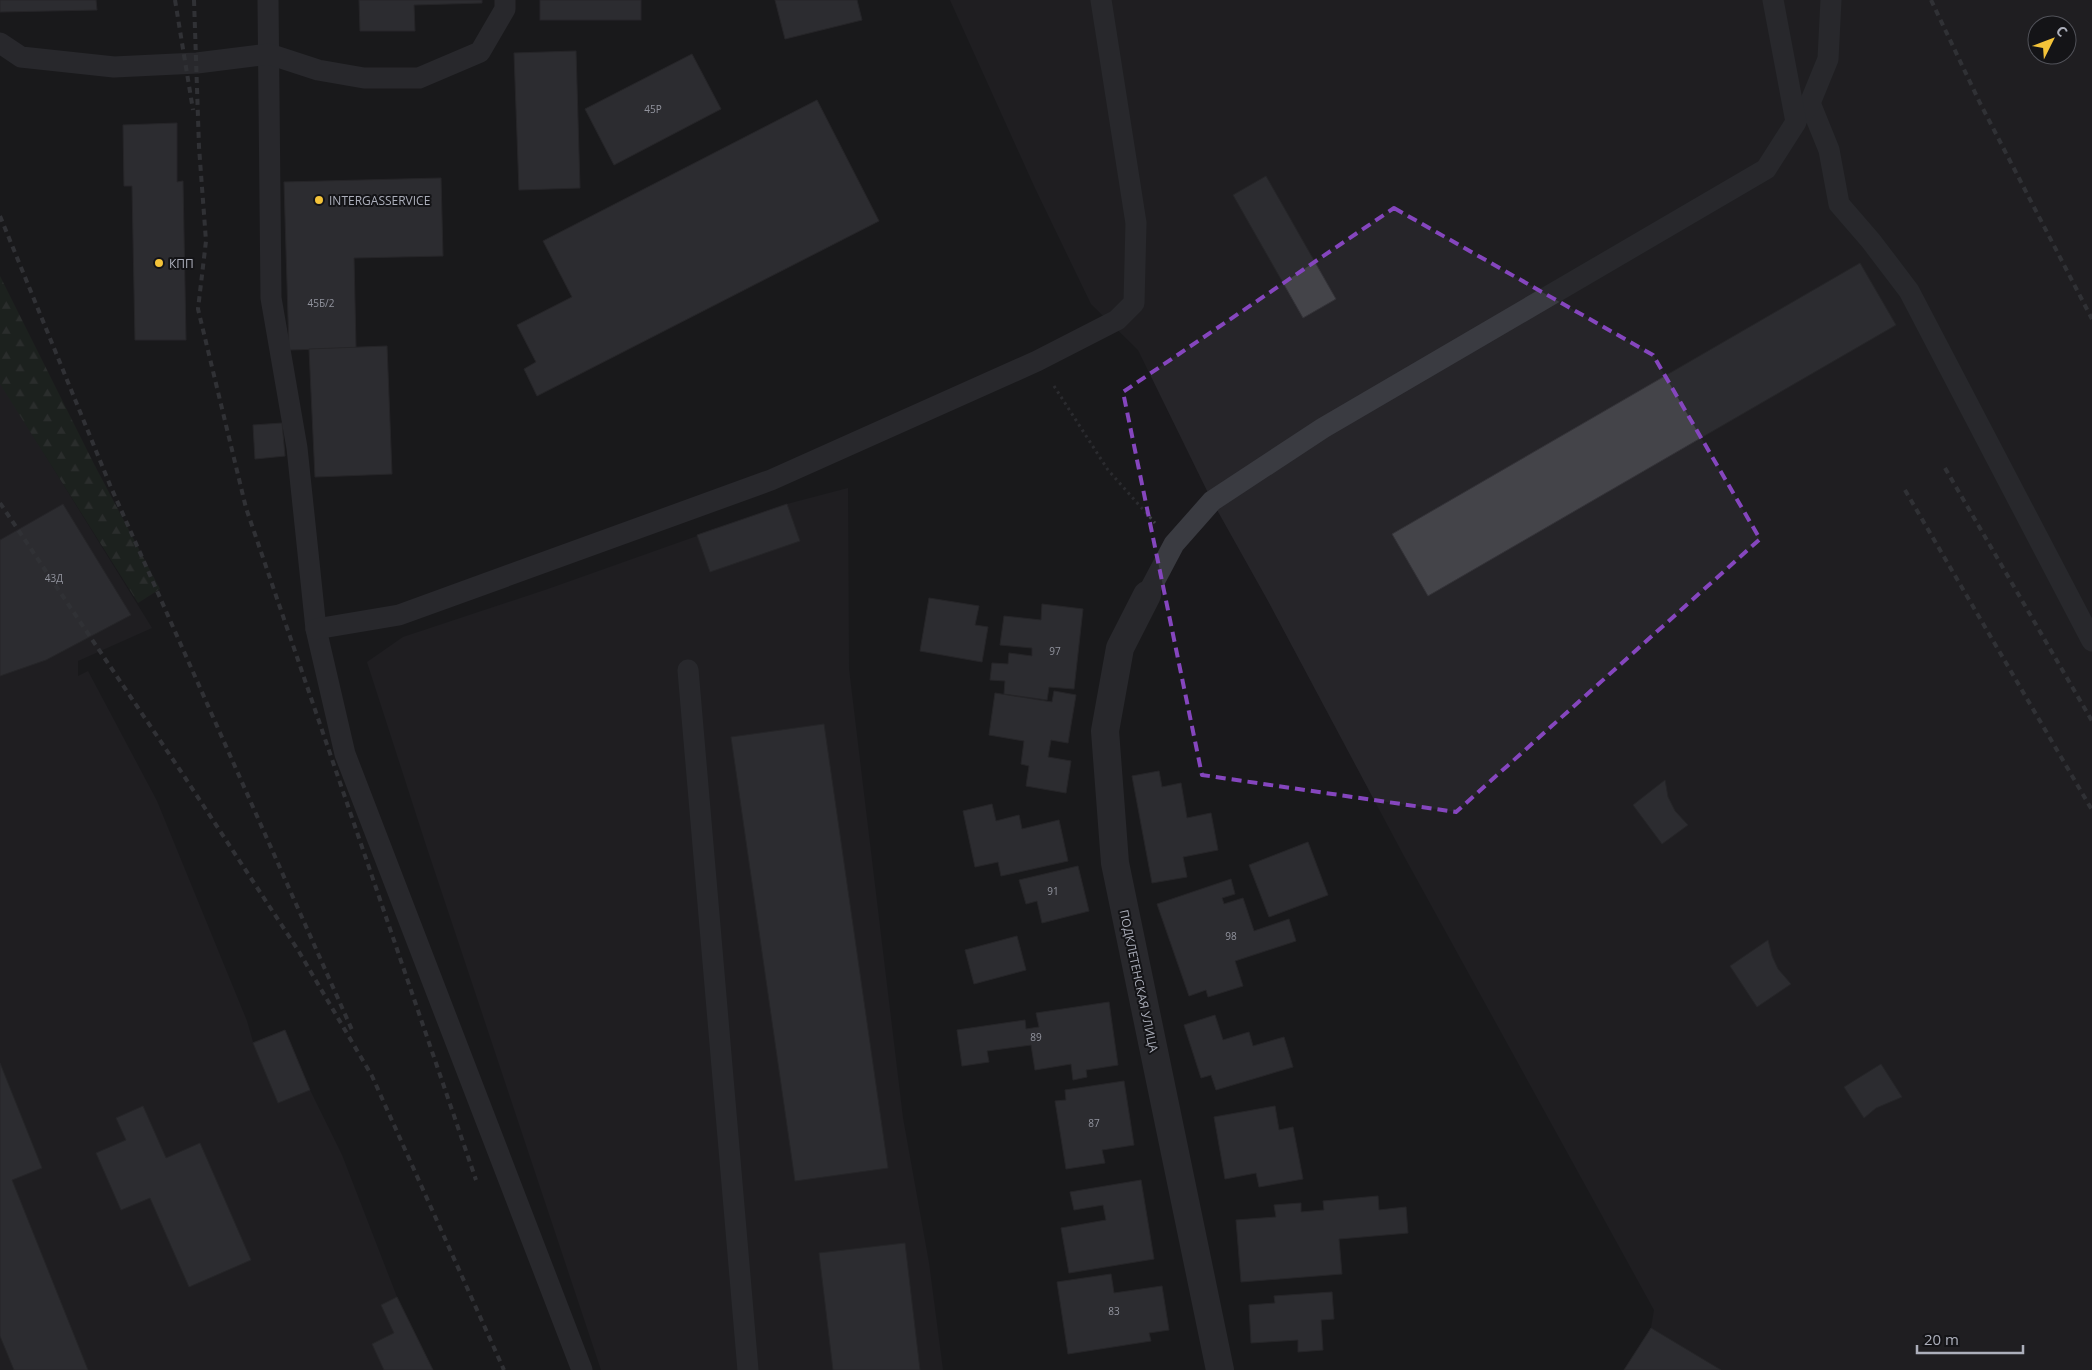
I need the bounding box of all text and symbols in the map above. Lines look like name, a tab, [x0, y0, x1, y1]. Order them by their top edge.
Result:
north arrow	[2027, 15, 2077, 65]
text: С	[2052, 21, 2072, 41]
house number: 45Р	[644, 102, 662, 116]
place label: INTERGASSERVICE	[329, 192, 430, 209]
marker: INTERGASSERVICE	[313, 194, 325, 206]
place label: КПП	[169, 255, 194, 272]
marker: КПП	[153, 257, 165, 269]
house number: 45Б/2	[308, 296, 335, 310]
house number: 43Д	[45, 571, 63, 585]
house number: 97	[1049, 644, 1061, 658]
house number: 91	[1047, 884, 1059, 898]
street label: ПОДКЛЕТЕНСКАЯ УЛИЦА	[1116, 908, 1163, 1054]
house number: 98	[1225, 929, 1237, 943]
house number: 89	[1030, 1030, 1042, 1044]
house number: 87	[1088, 1116, 1100, 1130]
house number: 83	[1108, 1304, 1120, 1318]
scale bar	[1917, 1322, 2023, 1354]
text: 20 m	[1924, 1329, 1959, 1349]

